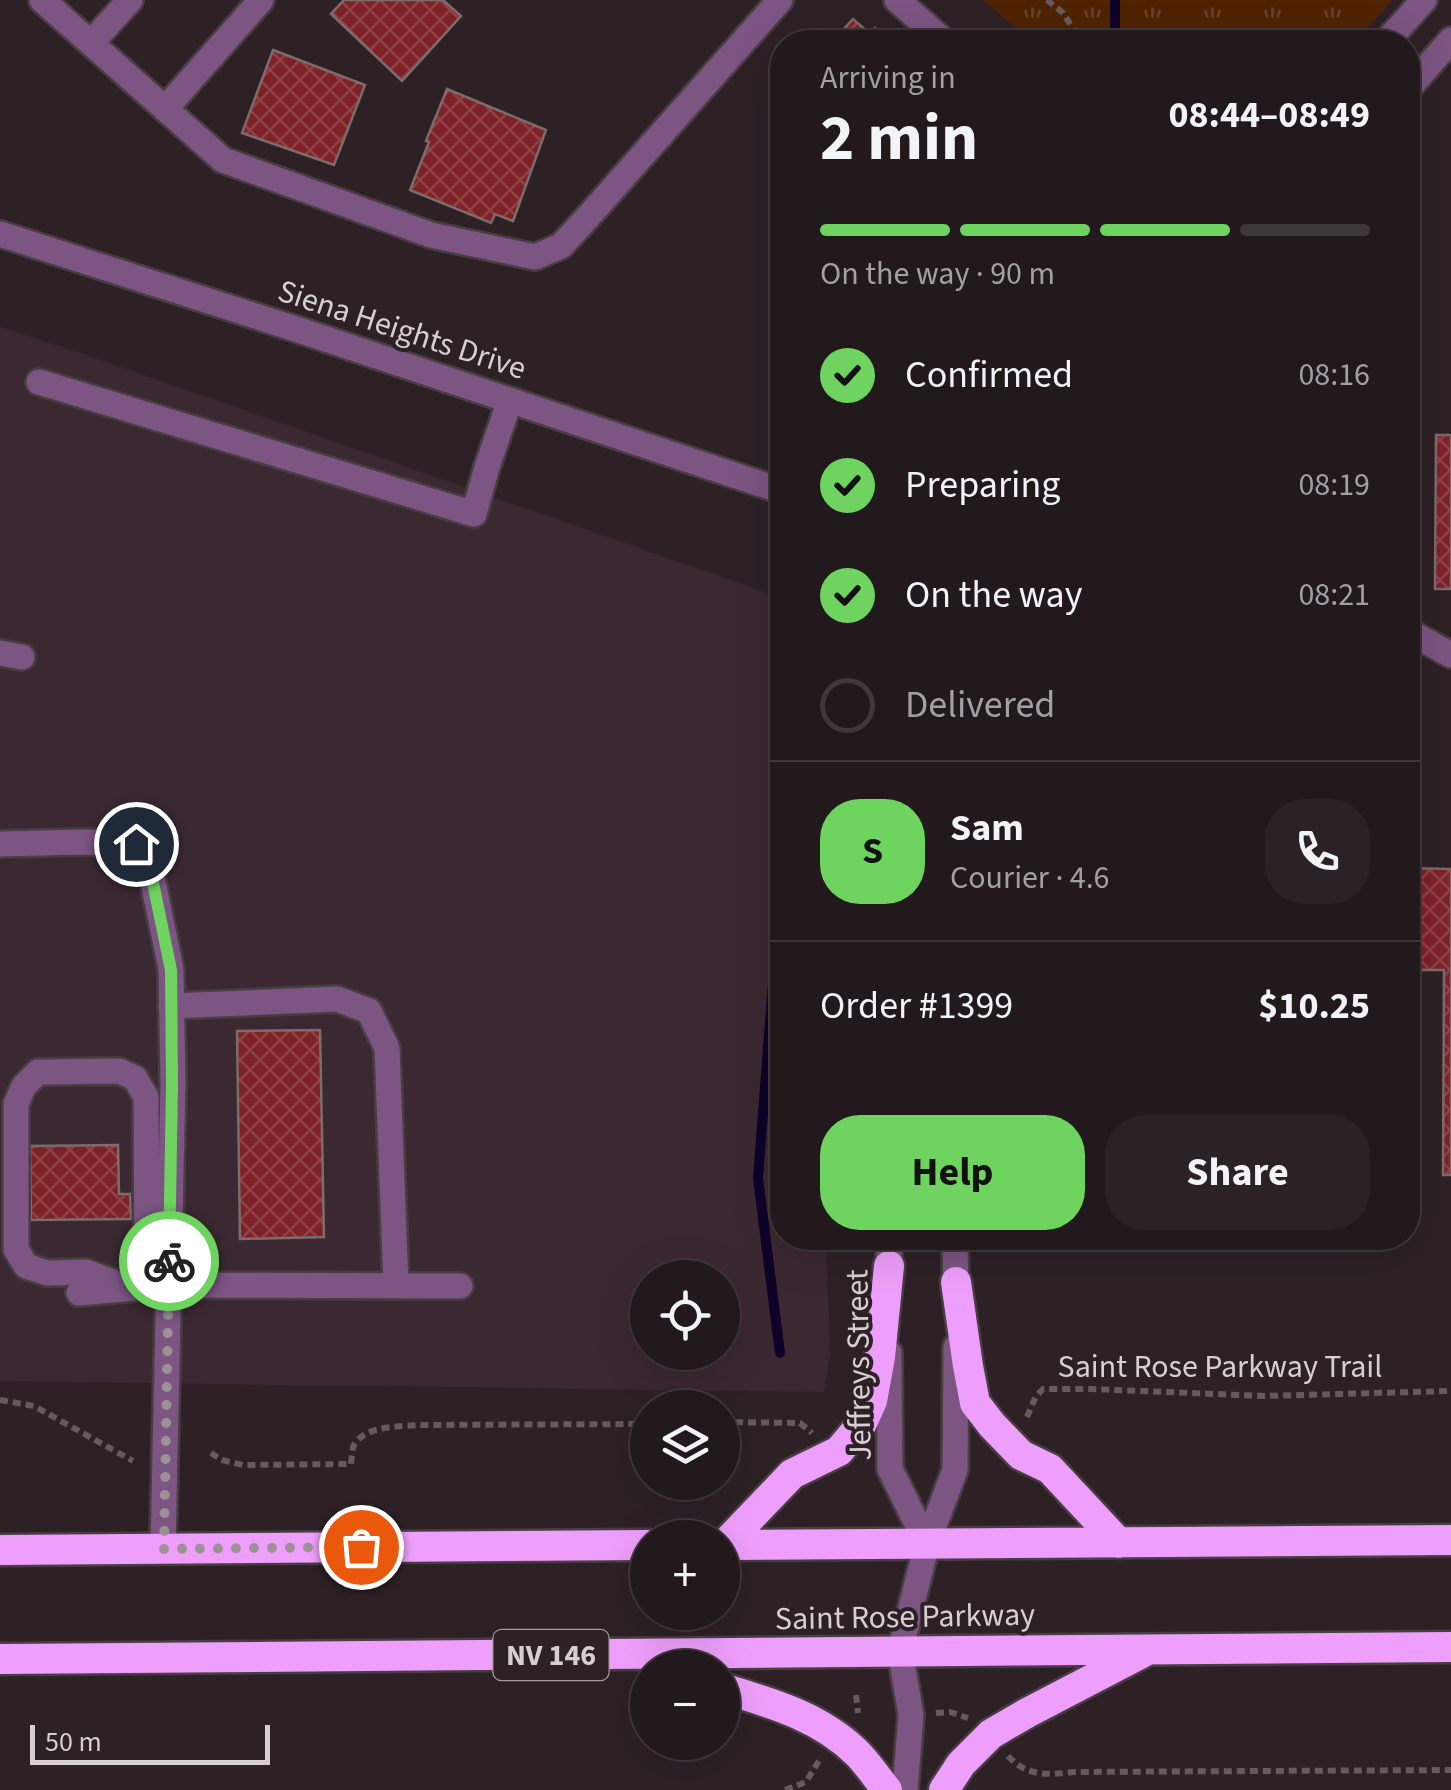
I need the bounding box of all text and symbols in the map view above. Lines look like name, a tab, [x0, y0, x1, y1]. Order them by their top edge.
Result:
text: Arriving in	[820, 55, 956, 101]
text: 08:44–08:49	[1168, 88, 1370, 142]
text: 2 min	[820, 92, 978, 185]
text: On the way · 90 m	[820, 251, 1055, 297]
street label: Siena Heights Drive	[272, 268, 532, 392]
icon: check	[820, 348, 875, 403]
text: Confirmed	[905, 348, 1073, 402]
text: 08:16	[1298, 352, 1370, 398]
icon: check	[820, 458, 875, 513]
text: Preparing	[905, 458, 1060, 512]
text: 08:19	[1298, 462, 1370, 508]
icon: check	[820, 568, 875, 623]
text: On the way	[905, 568, 1082, 622]
text: 08:21	[1298, 572, 1370, 618]
text: Delivered	[905, 678, 1055, 732]
button: phone	[1265, 799, 1370, 904]
text: Sam	[950, 801, 1024, 855]
pin	[94, 802, 179, 887]
icon: home	[109, 817, 164, 872]
text: S	[862, 824, 883, 878]
text: Courier · 4.6	[950, 855, 1110, 901]
text: Order #1399	[820, 979, 1013, 1033]
text: $10.25	[1258, 979, 1370, 1033]
button: Help	[820, 1115, 1085, 1230]
button: Share	[1105, 1115, 1370, 1230]
courier	[119, 1211, 219, 1311]
icon: bike	[142, 1234, 197, 1289]
map controls	[630, 1260, 740, 1760]
button: locate	[630, 1260, 740, 1370]
street label: Jeffreys Street	[834, 1269, 884, 1461]
street label: Saint Rose Parkway Trail	[1058, 1344, 1382, 1390]
button: layers	[630, 1390, 740, 1500]
pin	[319, 1505, 404, 1590]
icon: bag	[334, 1520, 389, 1575]
button: +	[630, 1520, 740, 1630]
street label: Saint Rose Parkway	[775, 1592, 1036, 1642]
road number: NV 146	[494, 1630, 608, 1680]
button: −	[630, 1650, 740, 1760]
scale bar	[30, 1720, 270, 1764]
text: 50 m	[45, 1722, 102, 1762]

